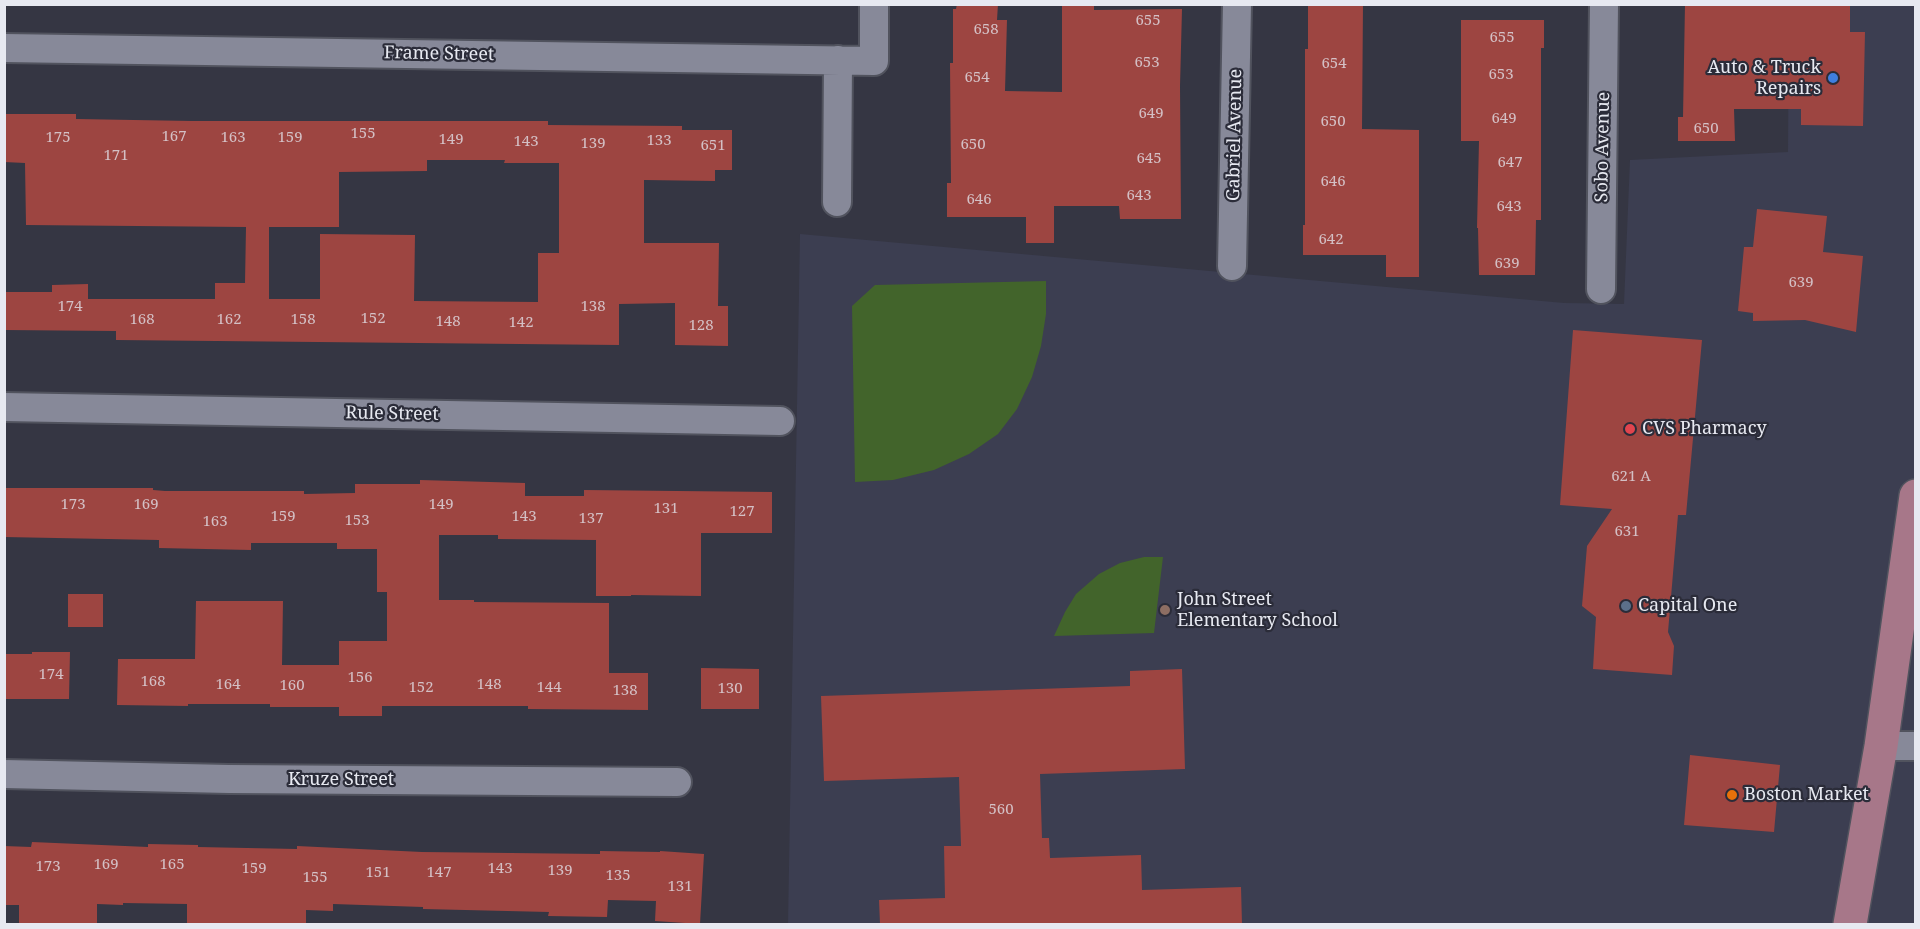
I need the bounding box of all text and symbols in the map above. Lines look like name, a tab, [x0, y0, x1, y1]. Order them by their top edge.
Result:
house number: 655	[1135, 12, 1161, 30]
house number: 658	[973, 21, 999, 39]
house number: 655	[1489, 29, 1515, 47]
street label: Frame Street	[384, 42, 494, 66]
house number: 653	[1134, 54, 1160, 72]
house number: 654	[1321, 55, 1347, 73]
place label: Auto & Truck Repairs	[1707, 57, 1821, 100]
house number: 653	[1488, 66, 1514, 84]
house number: 654	[964, 69, 990, 87]
street label: Gabriel Avenue	[1223, 69, 1247, 201]
marker: Auto & Truck Repairs	[1826, 71, 1840, 85]
street label: Sobo Avenue	[1591, 92, 1615, 202]
house number: 649	[1138, 105, 1164, 123]
house number: 649	[1491, 110, 1517, 128]
house number: 650	[1320, 113, 1346, 131]
house number: 650	[1693, 120, 1719, 138]
house number: 155	[350, 125, 376, 143]
house number: 167	[161, 128, 187, 146]
house number: 175	[45, 129, 71, 147]
house number: 163	[220, 129, 246, 147]
house number: 159	[277, 129, 303, 147]
house number: 149	[438, 131, 464, 149]
house number: 133	[646, 132, 672, 150]
house number: 143	[513, 133, 539, 151]
house number: 139	[580, 135, 606, 153]
house number: 650	[960, 136, 986, 154]
house number: 651	[700, 137, 726, 155]
house number: 171	[103, 147, 129, 165]
house number: 645	[1136, 150, 1162, 168]
house number: 647	[1497, 154, 1523, 172]
house number: 646	[1320, 173, 1346, 191]
house number: 643	[1126, 187, 1152, 205]
house number: 646	[966, 191, 992, 209]
house number: 643	[1496, 198, 1522, 216]
house number: 642	[1318, 231, 1344, 249]
house number: 639	[1494, 255, 1520, 273]
house number: 639	[1788, 274, 1814, 292]
house number: 174	[57, 298, 83, 316]
house number: 138	[580, 298, 606, 316]
house number: 152	[360, 310, 386, 328]
house number: 168	[129, 311, 155, 329]
house number: 162	[216, 311, 242, 329]
house number: 158	[290, 311, 316, 329]
house number: 148	[435, 313, 461, 331]
house number: 142	[508, 314, 534, 332]
house number: 128	[688, 317, 714, 335]
street label: Rule Street	[345, 402, 439, 426]
place label: CVS Pharmacy	[1642, 418, 1767, 440]
marker: CVS Pharmacy	[1623, 422, 1637, 436]
house number: 621 A	[1611, 468, 1651, 486]
house number: 173	[60, 496, 86, 514]
house number: 169	[133, 496, 159, 514]
house number: 149	[428, 496, 454, 514]
house number: 131	[653, 500, 679, 518]
house number: 127	[729, 503, 755, 521]
house number: 159	[270, 508, 296, 526]
house number: 143	[511, 508, 537, 526]
house number: 137	[578, 510, 604, 528]
house number: 153	[344, 512, 370, 530]
house number: 163	[202, 513, 228, 531]
house number: 631	[1614, 523, 1640, 541]
place label: John Street Elementary School	[1177, 589, 1338, 632]
place label: Capital One	[1638, 595, 1737, 617]
marker: Capital One	[1619, 599, 1633, 613]
marker: John Street Elementary School	[1158, 603, 1172, 617]
house number: 174	[38, 666, 64, 684]
house number: 156	[347, 669, 373, 687]
house number: 168	[140, 673, 166, 691]
house number: 164	[215, 676, 241, 694]
house number: 148	[476, 676, 502, 694]
house number: 160	[279, 677, 305, 695]
house number: 152	[408, 679, 434, 697]
house number: 144	[536, 679, 562, 697]
house number: 130	[717, 680, 743, 698]
house number: 138	[612, 682, 638, 700]
street label: Kruze Street	[288, 769, 394, 791]
place label: Boston Market	[1744, 784, 1869, 806]
marker: Boston Market	[1725, 788, 1739, 802]
house number: 560	[988, 801, 1014, 819]
house number: 169	[93, 856, 119, 874]
house number: 165	[159, 856, 185, 874]
house number: 173	[35, 858, 61, 876]
house number: 159	[241, 860, 267, 878]
house number: 143	[487, 860, 513, 878]
house number: 139	[547, 862, 573, 880]
house number: 151	[365, 864, 391, 882]
house number: 147	[426, 864, 452, 882]
house number: 135	[605, 867, 631, 885]
house number: 155	[302, 869, 328, 887]
house number: 131	[667, 878, 693, 896]

